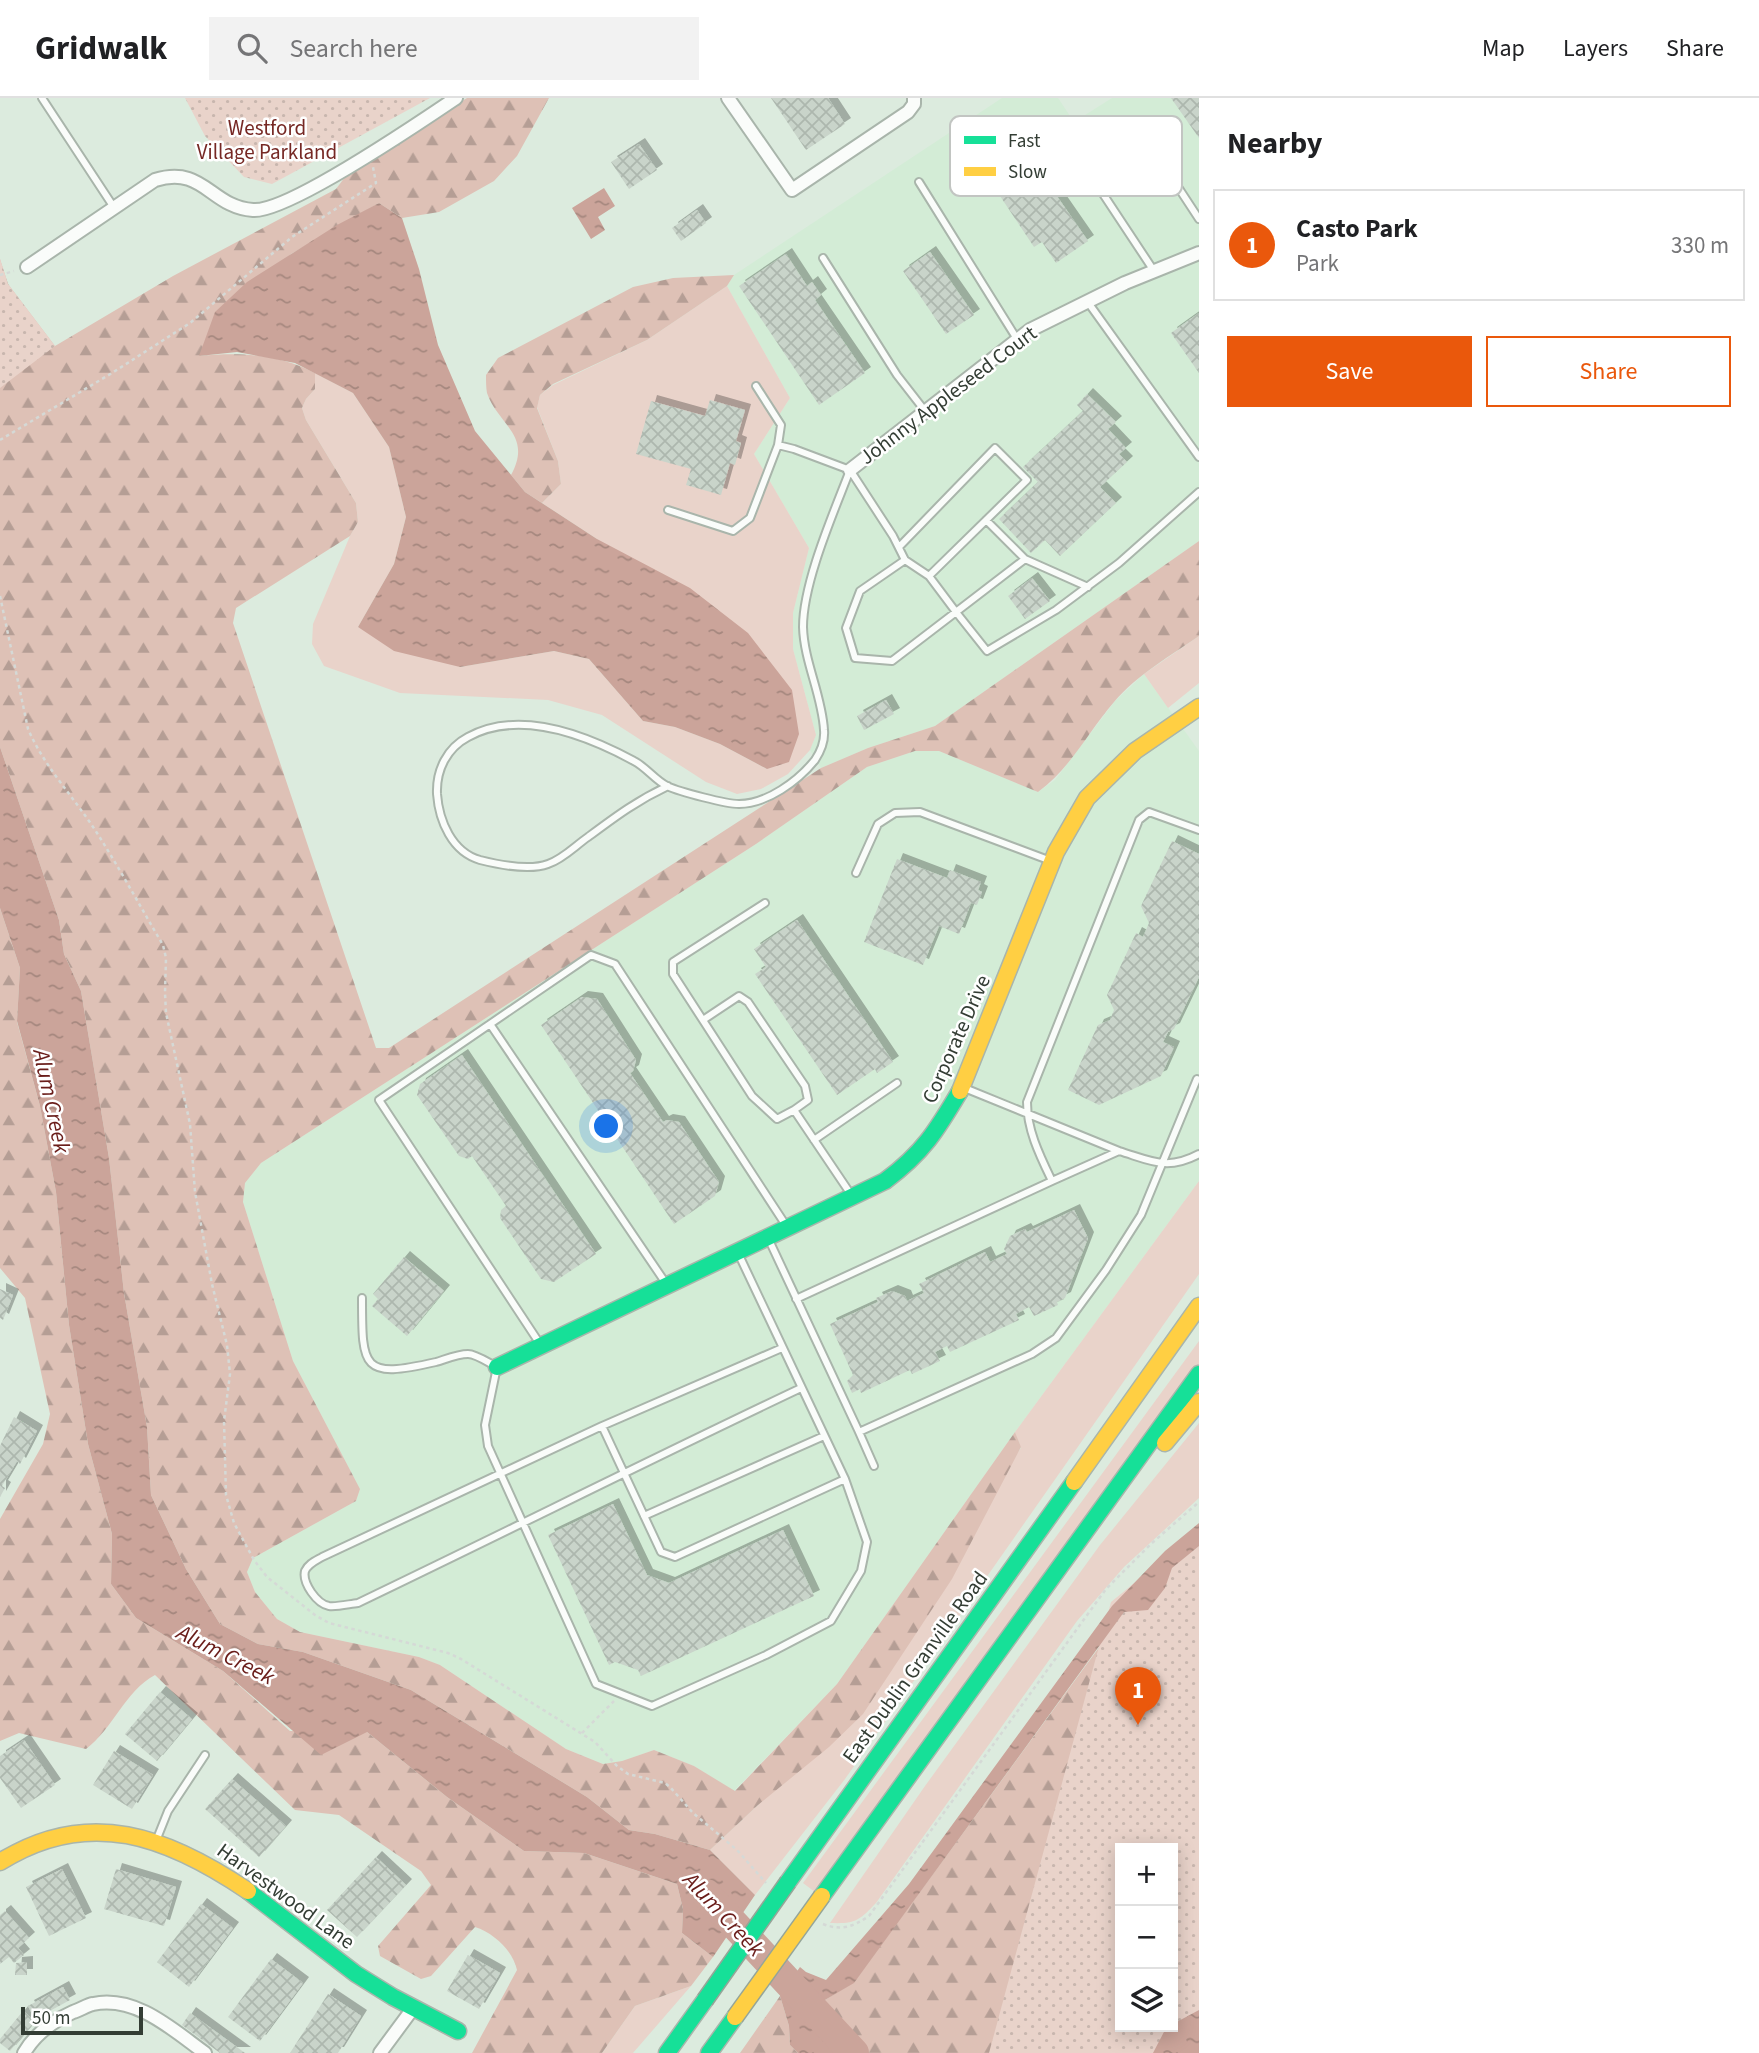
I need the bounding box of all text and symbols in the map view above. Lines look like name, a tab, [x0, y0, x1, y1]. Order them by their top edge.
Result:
search box	[209, 17, 699, 80]
text: Gridwalk	[35, 25, 167, 72]
icon: search	[233, 29, 271, 67]
text: Search here	[289, 30, 418, 67]
text: Map	[1482, 31, 1525, 66]
text: Layers	[1563, 31, 1628, 66]
text: Share	[1666, 31, 1724, 66]
park label: Westford Village Parkland	[197, 113, 337, 167]
legend	[950, 116, 1182, 196]
text: Nearby	[1227, 122, 1322, 165]
text: Fast	[1008, 128, 1041, 155]
text: Slow	[1008, 159, 1047, 186]
text: Casto Park	[1296, 210, 1418, 247]
text: 1	[1246, 229, 1258, 262]
text: 330 m	[1671, 229, 1729, 262]
text: Park	[1296, 247, 1339, 280]
street label: Johnny Appleseed Court	[853, 318, 1043, 472]
button: Save	[1227, 336, 1472, 407]
button: Share	[1486, 336, 1731, 407]
street label: Corporate Drive	[914, 970, 998, 1108]
water label: Alum Creek	[24, 1044, 79, 1157]
your location	[589, 1109, 623, 1143]
street label: East Dublin Granville Road	[835, 1565, 995, 1769]
water label: Alum Creek	[169, 1615, 281, 1694]
pin: 1	[1115, 1667, 1161, 1725]
street label: Harvestwood Lane	[211, 1836, 361, 1956]
map controls	[1115, 1843, 1178, 2032]
button: +	[1115, 1843, 1178, 1906]
water label: Alum Creek	[674, 1863, 772, 1965]
button: −	[1115, 1906, 1178, 1969]
button: layers	[1115, 1969, 1178, 2032]
scale bar	[21, 2004, 144, 2036]
text: 50 m	[32, 2005, 70, 2032]

